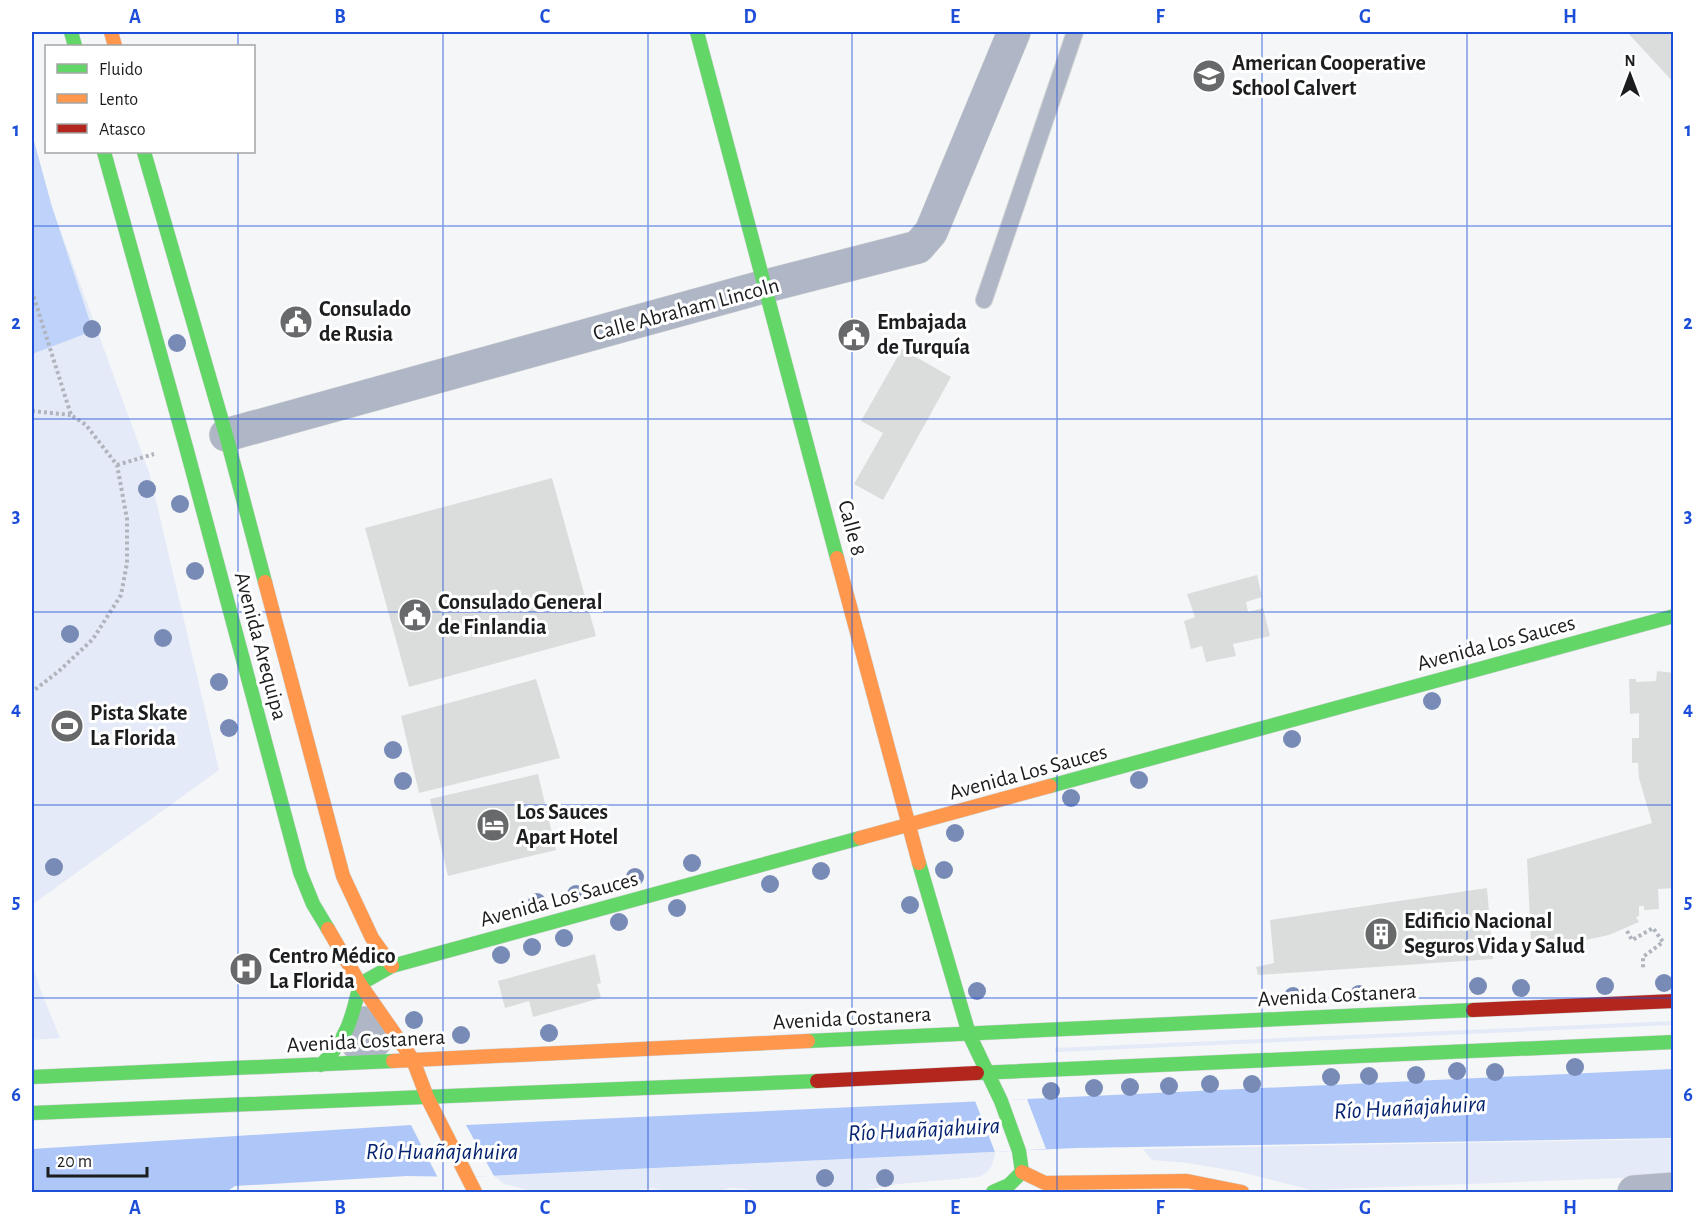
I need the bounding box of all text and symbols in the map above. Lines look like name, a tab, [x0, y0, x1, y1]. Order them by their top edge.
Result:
text: A	[129, 7, 141, 27]
text: B	[334, 7, 346, 27]
text: C	[540, 7, 551, 27]
text: D	[743, 7, 757, 27]
text: E	[950, 7, 960, 27]
text: F	[1155, 7, 1165, 27]
text: G	[1359, 7, 1371, 27]
text: H	[1563, 7, 1577, 27]
legend	[45, 45, 255, 153]
north arrow	[1600, 45, 1660, 105]
place label: American Cooperative School Calvert	[1232, 52, 1426, 99]
text: N	[1624, 53, 1636, 69]
school or university icon: American Cooperative School Calvert	[1191, 58, 1227, 94]
text: Fluido	[99, 61, 143, 79]
text: Lento	[99, 91, 138, 109]
text: 1	[12, 120, 20, 140]
text: 1	[1684, 120, 1692, 140]
text: Atasco	[99, 121, 146, 139]
street label: Calle Abraham Lincoln	[591, 274, 781, 344]
place label: Consulado de Rusia	[319, 298, 411, 345]
public building icon: Consulado de Rusia	[278, 304, 314, 340]
place label: Embajada de Turquía	[877, 311, 971, 358]
text: 2	[11, 313, 21, 333]
text: 2	[1683, 313, 1693, 333]
public building icon: Embajada de Turquía	[836, 317, 872, 353]
street label: Calle 8	[834, 498, 870, 558]
text: 3	[12, 506, 20, 526]
text: 3	[1684, 506, 1692, 526]
street label: Avenida Arequipa	[231, 570, 291, 722]
place label: Consulado General de Finlandia	[438, 591, 602, 638]
public building icon: Consulado General de Finlandia	[397, 597, 433, 633]
street label: Avenida Los Sauces	[1415, 611, 1577, 675]
text: 4	[11, 699, 21, 719]
text: 4	[1683, 699, 1693, 719]
place label: Pista Skate La Florida	[90, 702, 187, 749]
sports icon: Pista Skate La Florida	[49, 708, 85, 744]
street label: Avenida Los Sauces	[947, 740, 1109, 804]
place label: Los Sauces Apart Hotel	[516, 801, 618, 848]
hotel icon: Los Sauces Apart Hotel	[475, 807, 511, 843]
street label: Avenida Los Sauces	[478, 867, 640, 931]
text: 5	[12, 892, 20, 912]
text: 5	[1684, 892, 1692, 912]
place label: Edificio Nacional Seguros Vida y Salud	[1404, 910, 1585, 958]
building icon: Edificio Nacional Seguros Vida y Salud	[1363, 916, 1399, 952]
place label: Centro Médico La Florida	[269, 945, 396, 992]
hospital icon: Centro Médico La Florida	[228, 951, 264, 987]
street label: Avenida Costanera	[1257, 980, 1417, 1010]
street label: Avenida Costanera	[772, 1003, 932, 1033]
street label: Avenida Costanera	[286, 1026, 446, 1056]
text: 6	[11, 1085, 21, 1105]
text: 6	[1683, 1085, 1693, 1105]
water label: Río Huañajahuira	[1333, 1092, 1487, 1124]
water label: Río Huañajahuira	[847, 1114, 1001, 1146]
scale bar	[48, 1140, 147, 1178]
water label: Río Huañajahuira	[366, 1140, 518, 1164]
text: 20 m	[57, 1153, 92, 1171]
text: A	[129, 1198, 141, 1218]
text: B	[334, 1198, 346, 1218]
text: C	[540, 1198, 551, 1218]
text: D	[743, 1198, 757, 1218]
text: E	[950, 1198, 960, 1218]
text: F	[1155, 1198, 1165, 1218]
text: G	[1359, 1198, 1371, 1218]
text: H	[1563, 1198, 1577, 1218]

